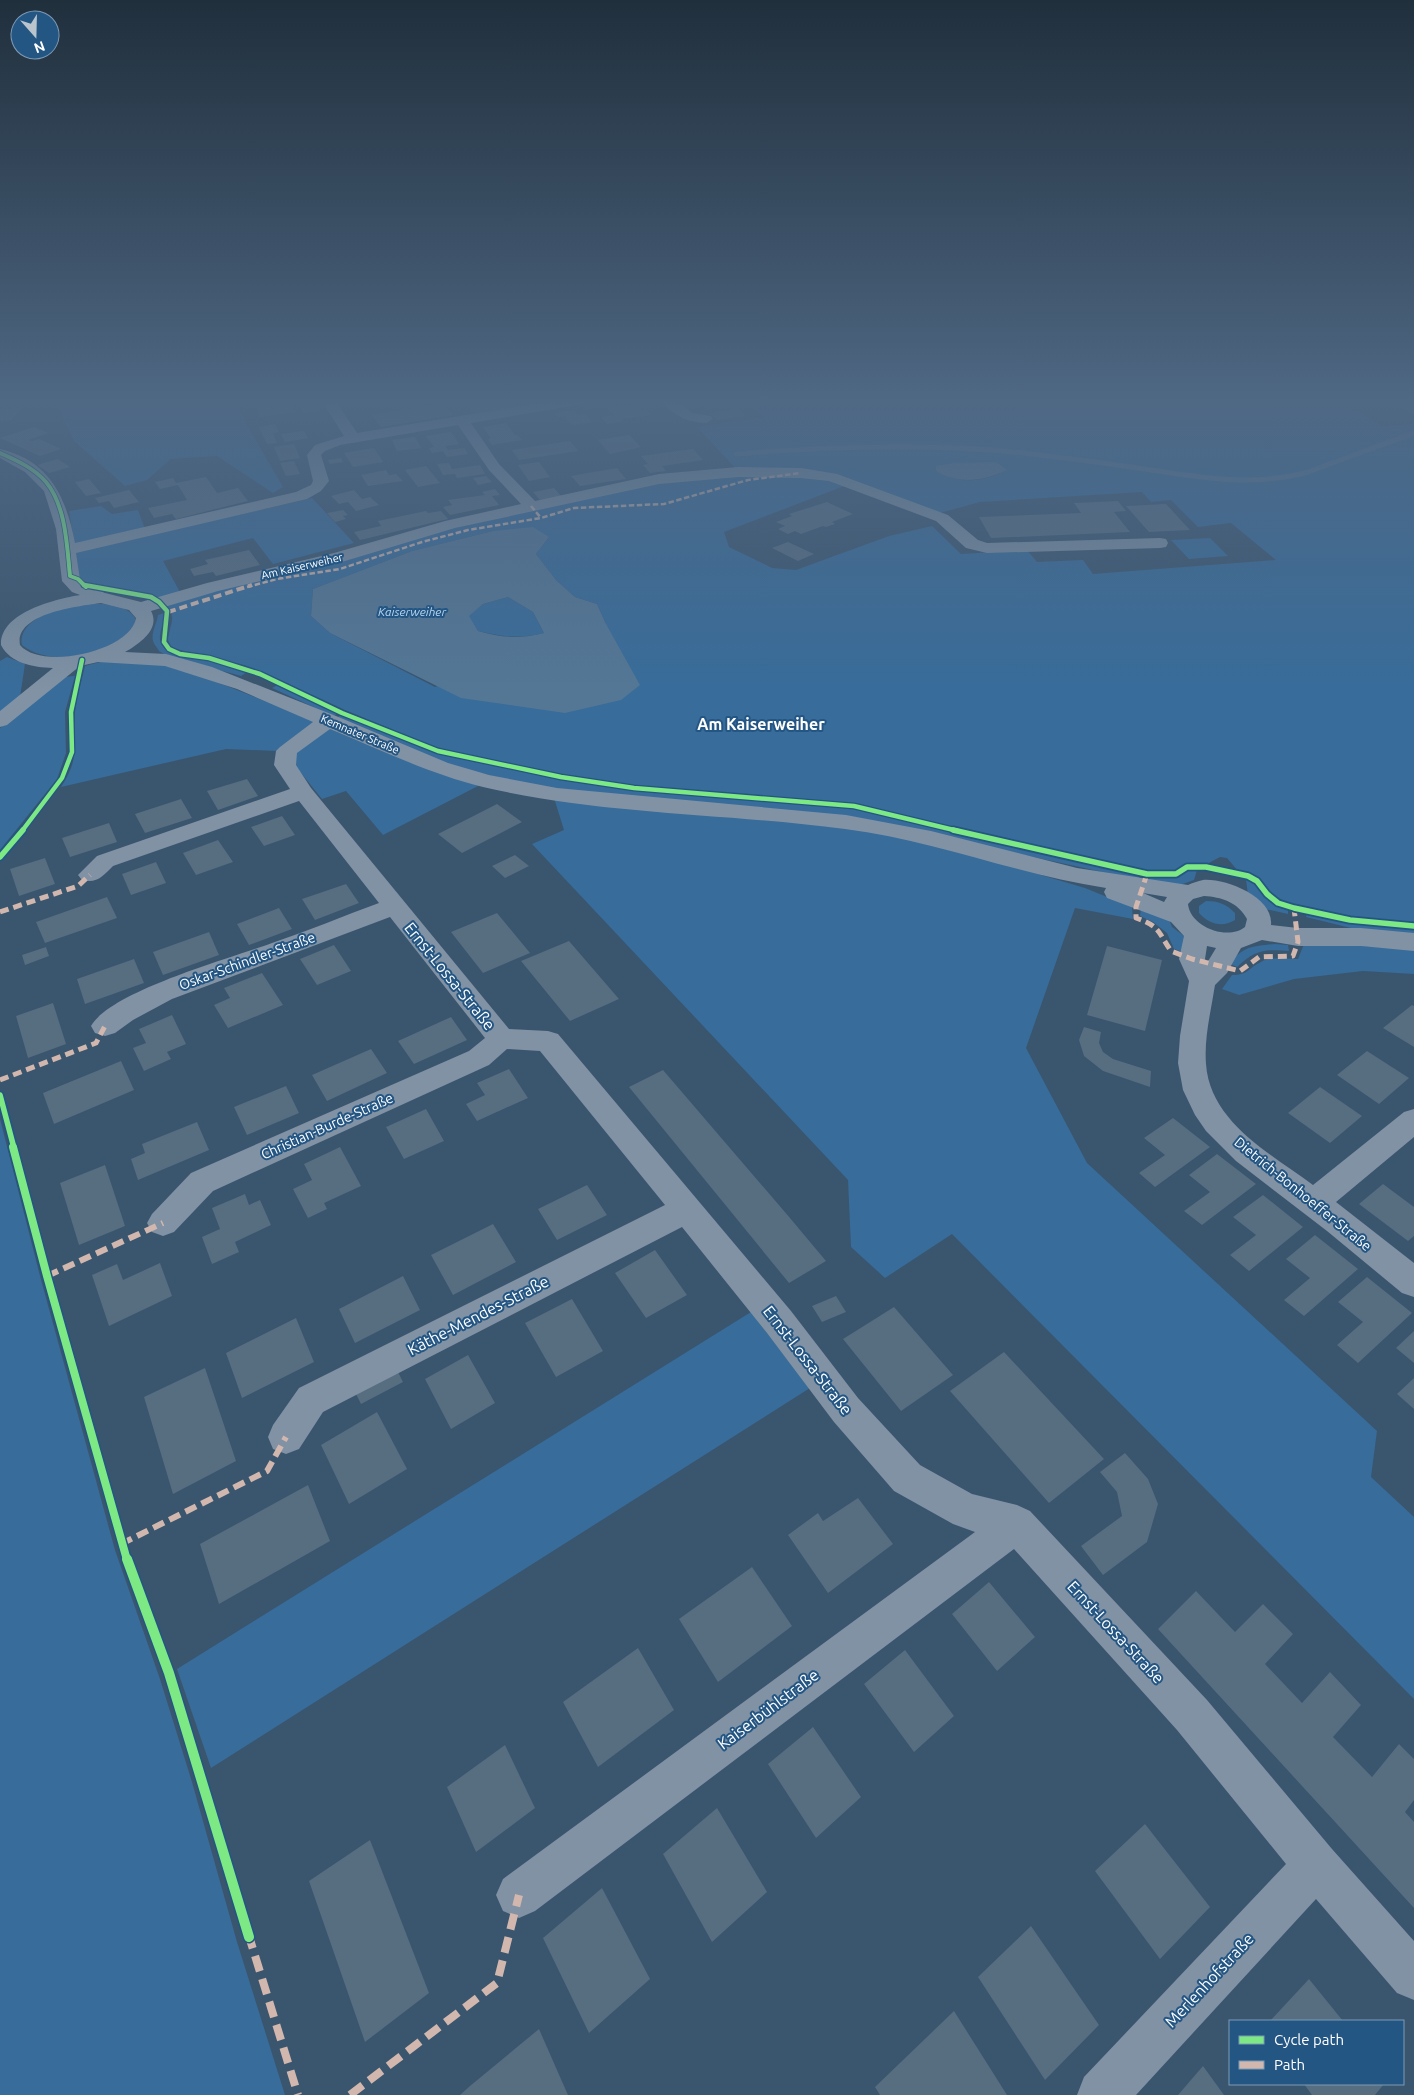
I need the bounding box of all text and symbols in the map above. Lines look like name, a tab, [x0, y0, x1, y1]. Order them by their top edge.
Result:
north arrow	[10, 10, 60, 60]
text: N	[32, 38, 47, 57]
street label: Am Kaiserweiher	[260, 551, 345, 581]
water label: Kaiserweiher	[378, 605, 446, 618]
street label: Kemnater Straße	[319, 712, 401, 756]
district label: Am Kaiserweiher	[697, 715, 825, 733]
street label: Ernst-Lossa-Straße	[401, 919, 499, 1033]
street label: Oskar-Schindler-Straße	[177, 929, 317, 993]
street label: Christian-Burde-Straße	[258, 1090, 396, 1162]
street label: Dietrich-Bonhoeffer-Straße	[1231, 1134, 1375, 1254]
street label: Käthe-Mendes-Straße	[404, 1272, 552, 1358]
street label: Ernst-Lossa-Straße	[760, 1302, 856, 1418]
street label: Ernst-Lossa-Straße	[1064, 1577, 1168, 1687]
street label: Kaiserbühlstraße	[714, 1665, 822, 1753]
street label: Merlenhofstraße	[1161, 1929, 1257, 2031]
legend	[1229, 2020, 1404, 2085]
text: Cycle path	[1274, 2031, 1344, 2048]
text: Path	[1274, 2056, 1305, 2073]

